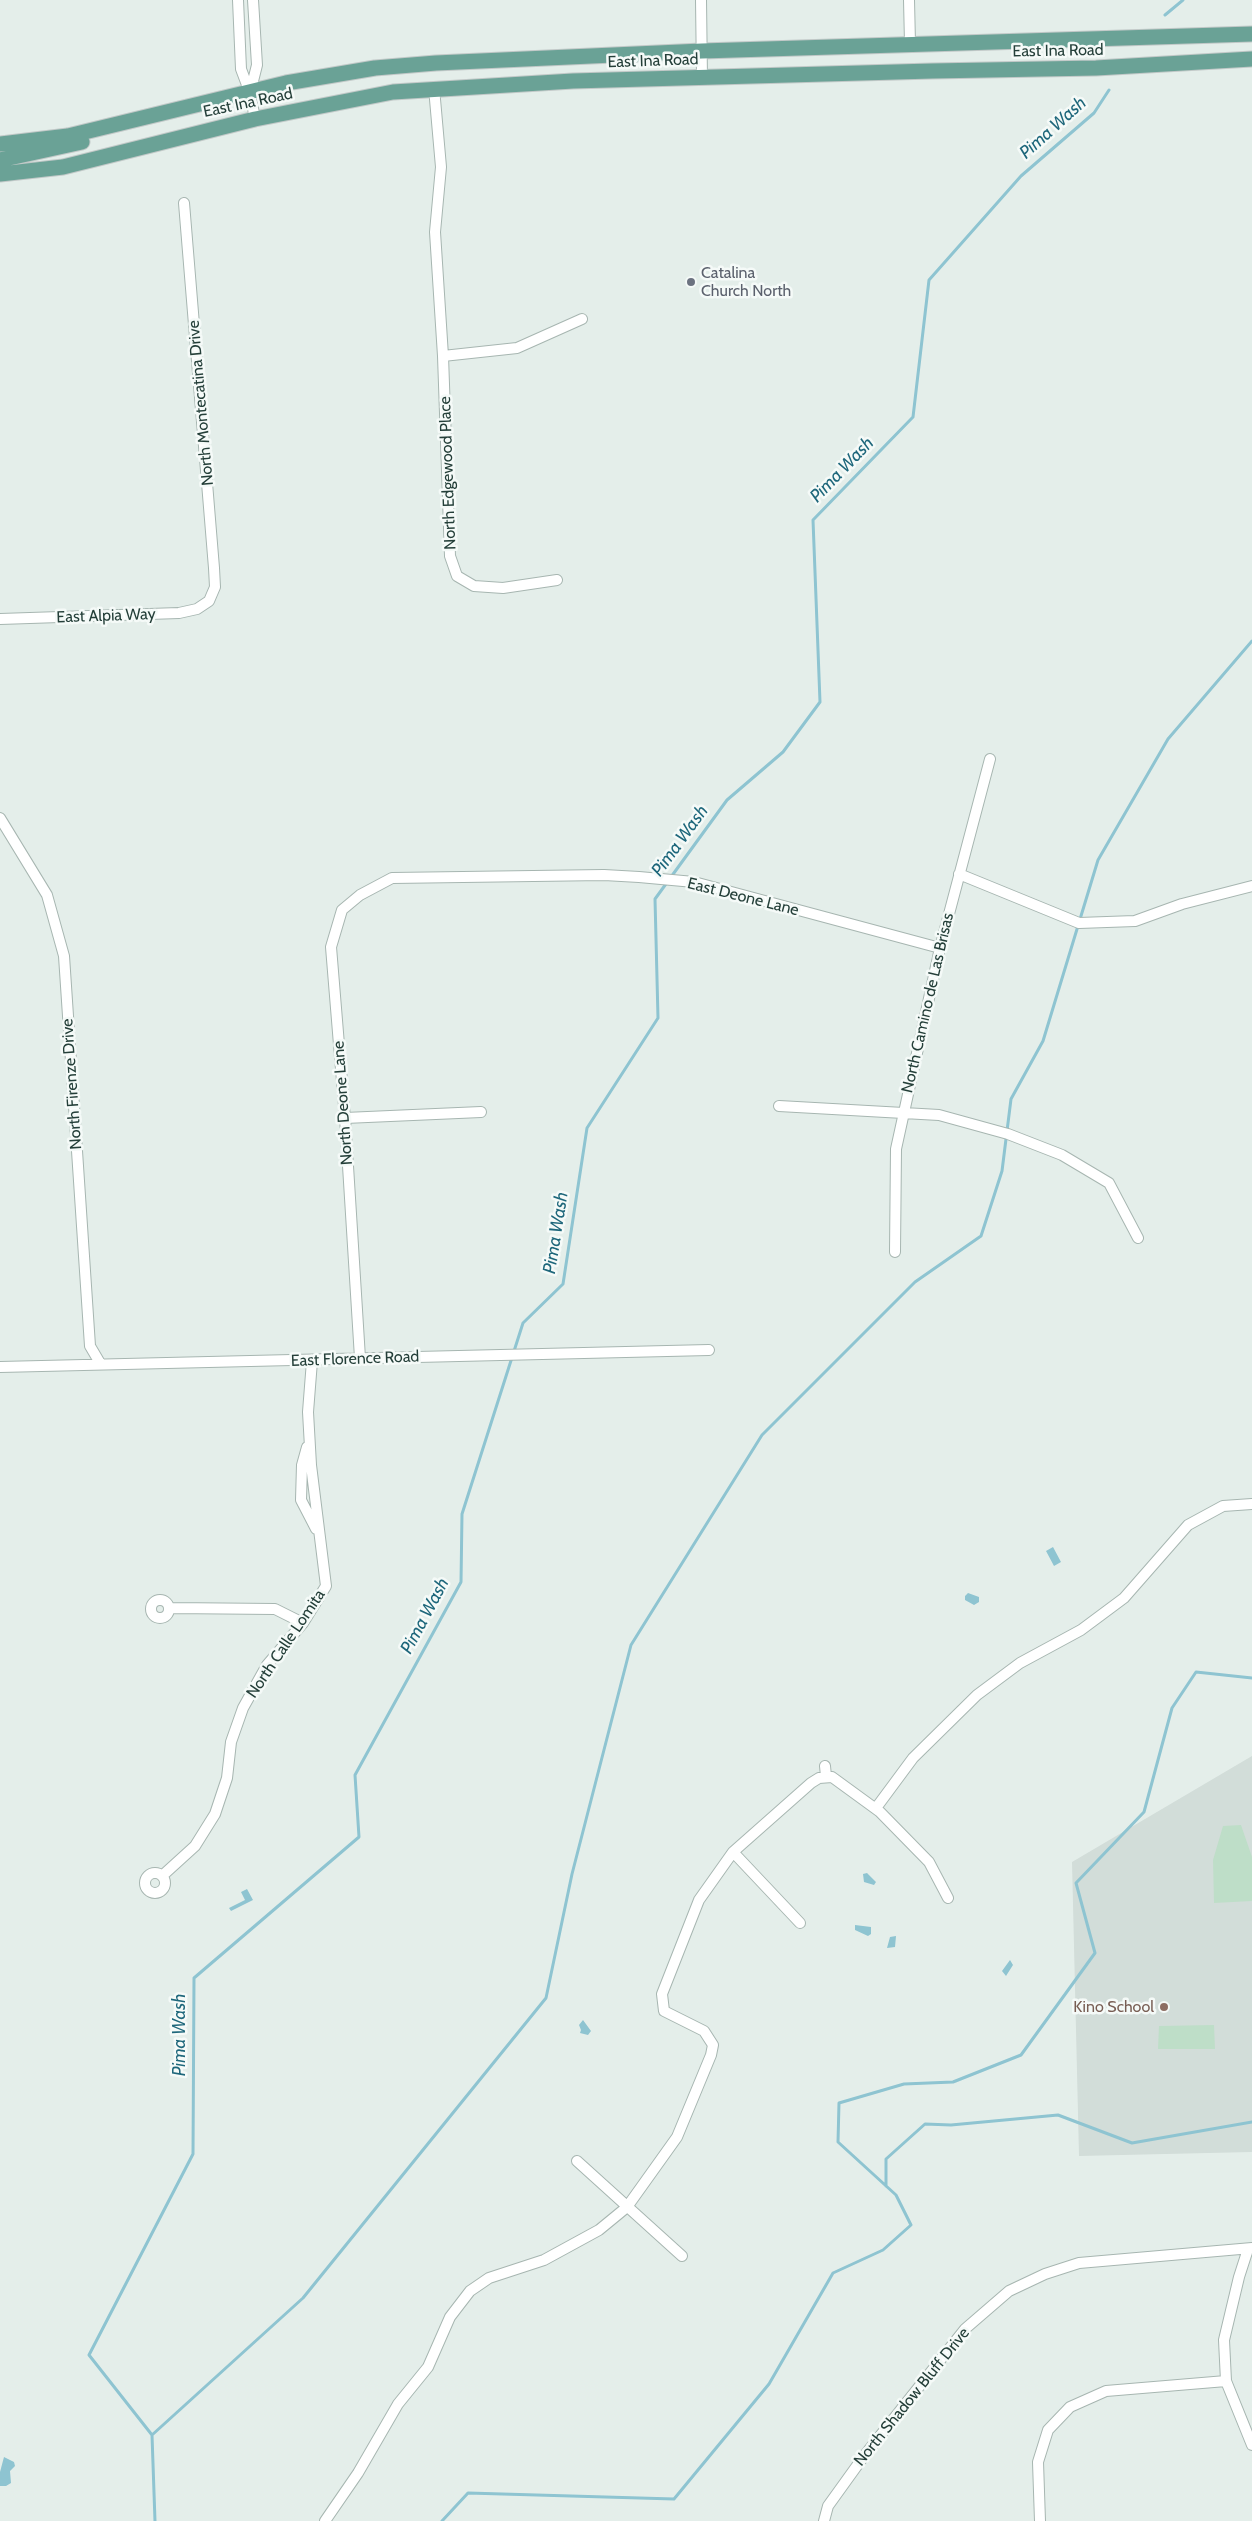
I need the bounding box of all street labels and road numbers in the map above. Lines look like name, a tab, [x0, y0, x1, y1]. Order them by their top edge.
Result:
street label: East Ina Road	[1012, 41, 1104, 61]
street label: East Ina Road	[607, 50, 699, 72]
street label: East Ina Road	[201, 84, 295, 122]
street label: North Montecatina Drive	[184, 319, 218, 487]
street label: North Edgewood Place	[436, 396, 460, 550]
street label: East Alpia Way	[56, 605, 156, 627]
street label: East Deone Lane	[685, 874, 801, 920]
street label: North Camino de Las Brisas	[898, 911, 958, 1095]
street label: North Firenze Drive	[58, 1018, 86, 1150]
street label: North Deone Lane	[329, 1040, 357, 1166]
street label: East Florence Road	[290, 1347, 420, 1371]
street label: North Calle Lomita	[243, 1586, 329, 1702]
street label: North Shadow Bluff Drive	[850, 2324, 974, 2470]

